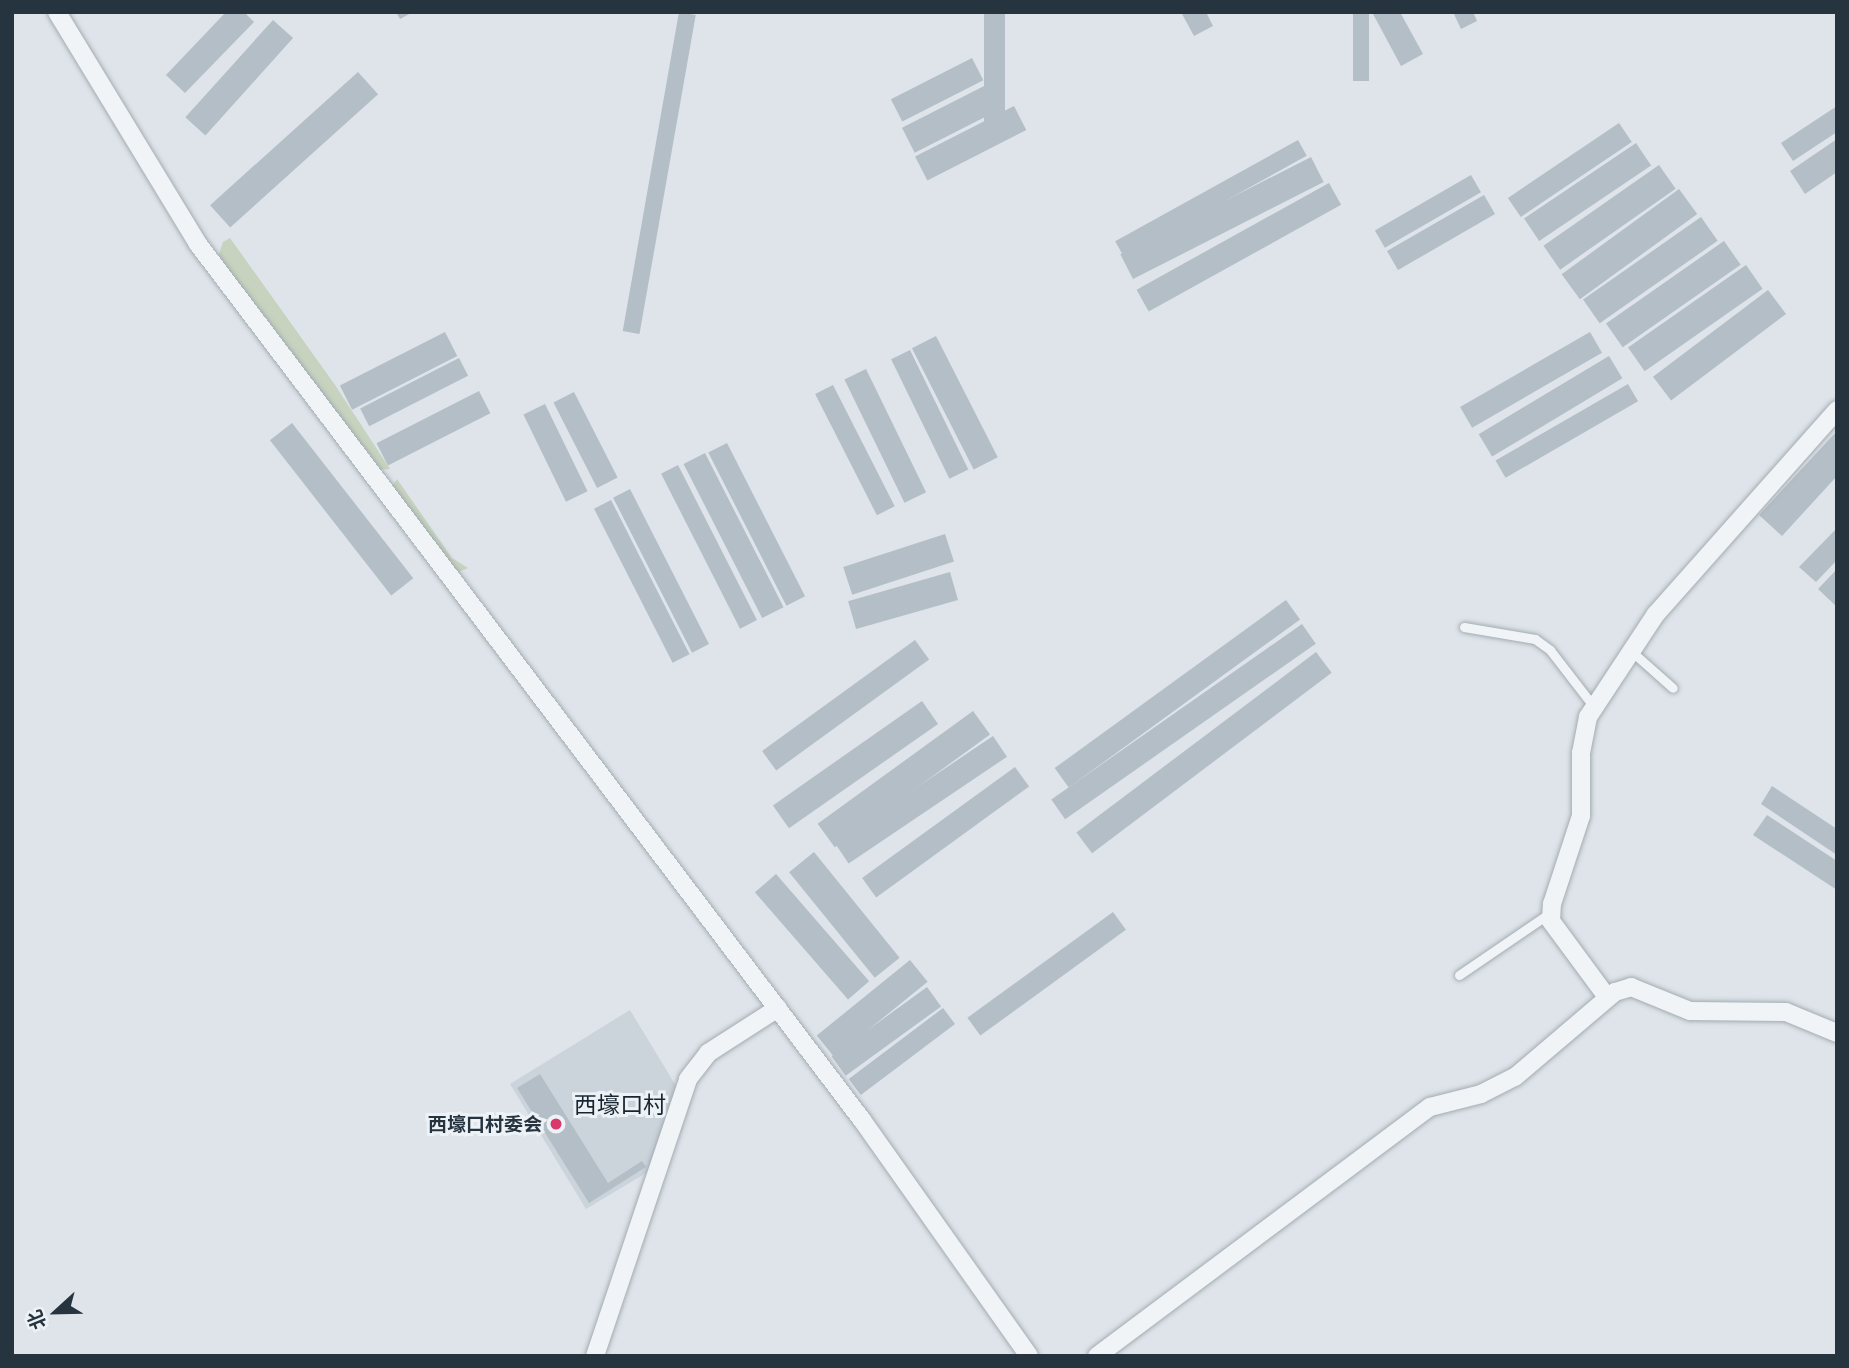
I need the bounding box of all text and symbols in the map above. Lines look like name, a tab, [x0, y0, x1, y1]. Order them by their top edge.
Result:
district label: 西壕口村	[574, 1090, 666, 1118]
place label: 西壕口村委会	[428, 1113, 542, 1135]
marker: 西壕口村委会	[548, 1116, 564, 1132]
north arrow	[21, 1277, 91, 1347]
text: 北	[22, 1307, 50, 1333]

